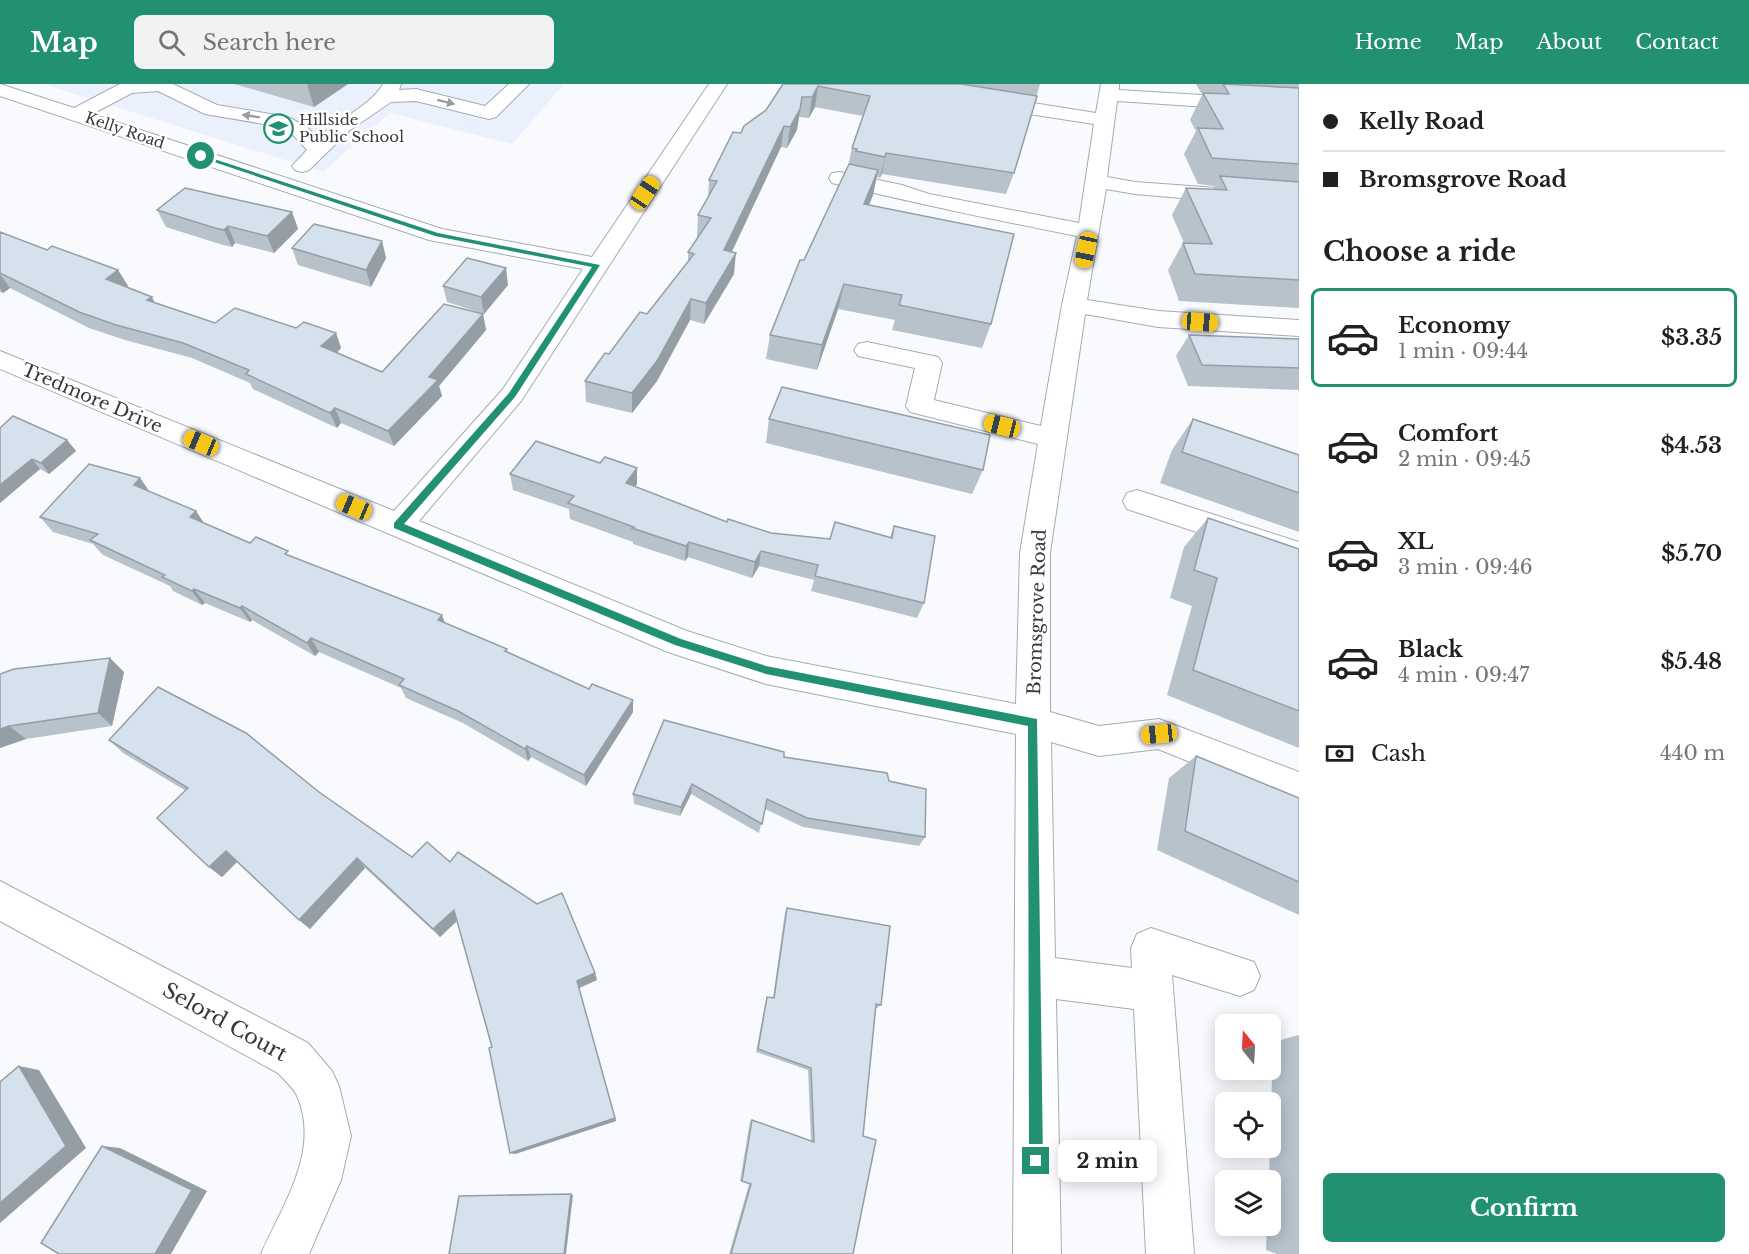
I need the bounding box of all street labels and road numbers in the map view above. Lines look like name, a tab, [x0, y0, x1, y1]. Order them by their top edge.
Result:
street label: Kelly Road	[83, 108, 167, 152]
street label: Tredmore Drive	[18, 358, 166, 438]
street label: Bromsgrove Road	[1023, 529, 1051, 695]
street label: Selord Court	[158, 977, 292, 1067]

